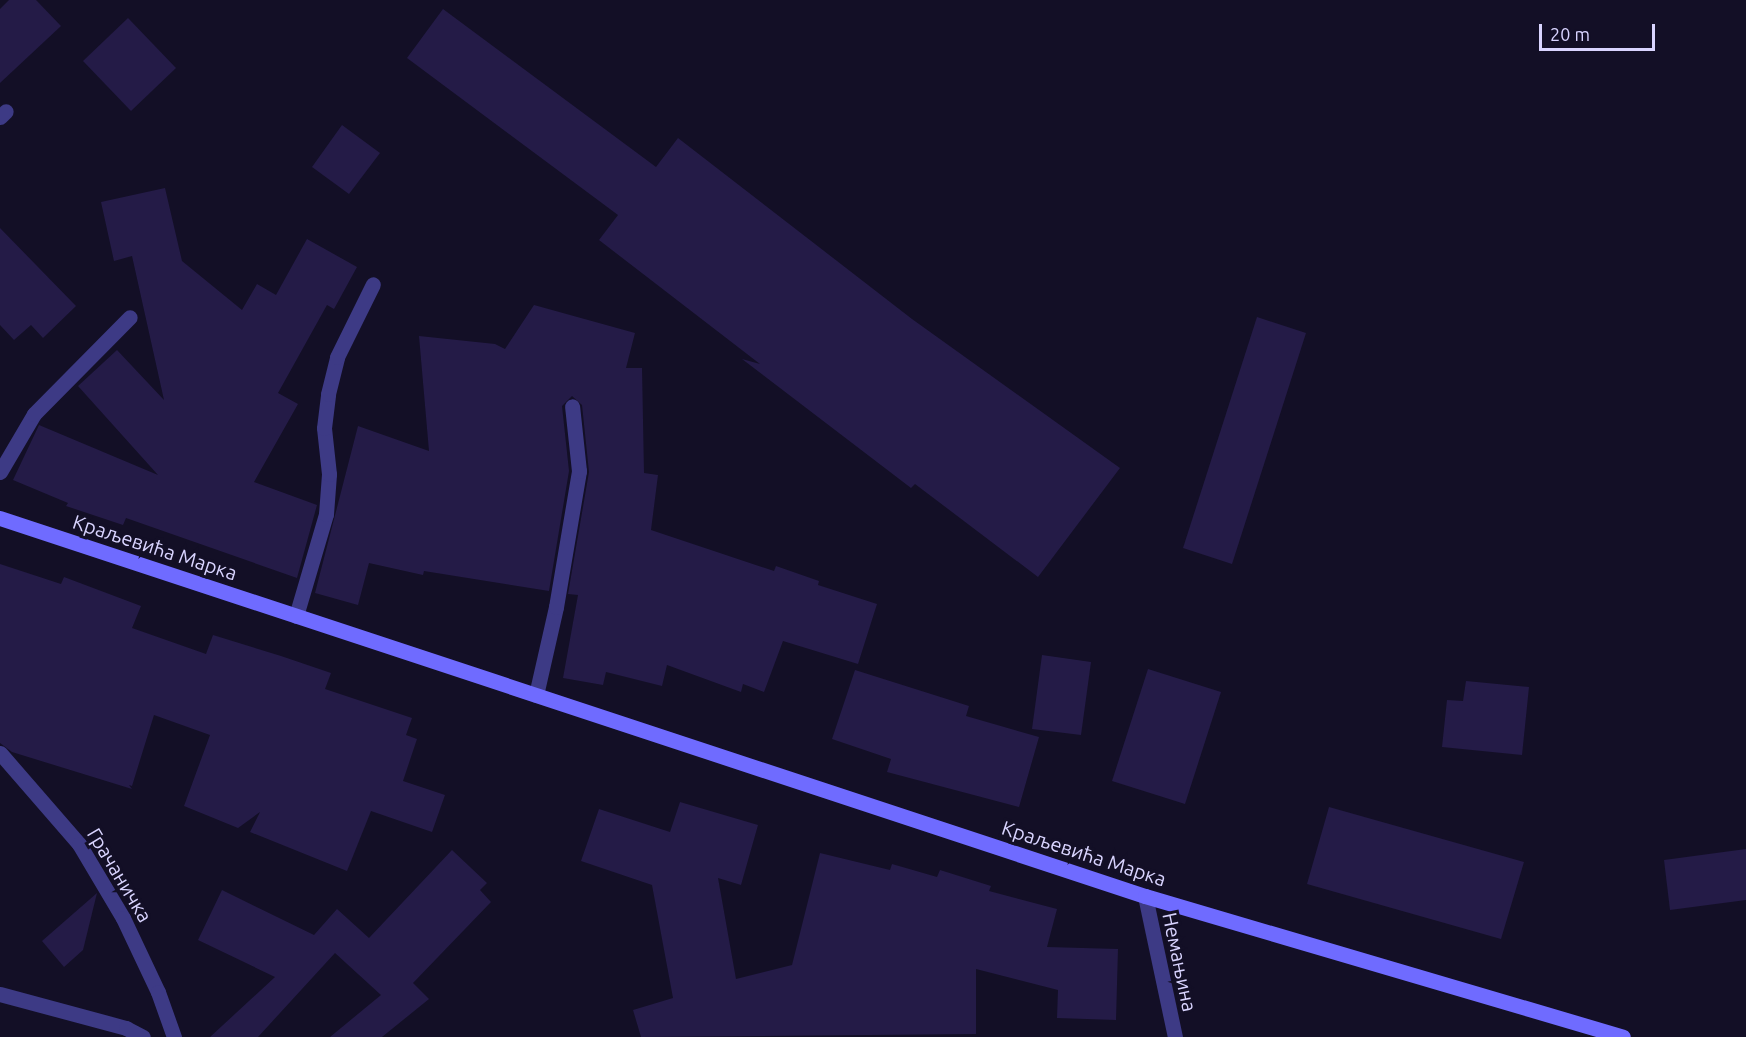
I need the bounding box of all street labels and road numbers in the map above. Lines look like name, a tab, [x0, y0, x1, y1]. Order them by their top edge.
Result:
street label: Краљевића Марка	[70, 509, 240, 585]
street label: Краљевића Марка	[999, 815, 1169, 891]
street label: Грачаничка	[83, 824, 157, 926]
street label: Немањина	[1158, 910, 1202, 1014]

